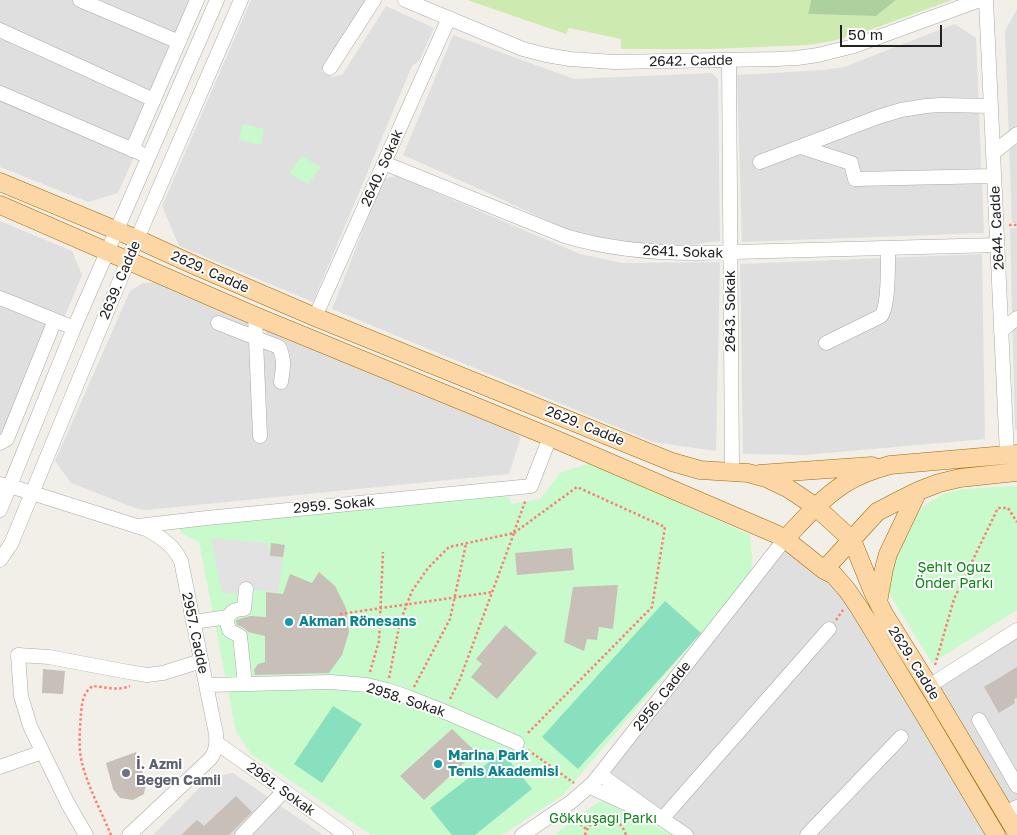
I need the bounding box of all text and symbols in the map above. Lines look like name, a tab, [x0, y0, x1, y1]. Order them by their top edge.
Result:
scale bar	[842, 15, 944, 47]
text: 50 m	[848, 25, 883, 43]
street label: 2642. Cadde	[649, 52, 733, 70]
street label: 2640. Sokak	[358, 127, 406, 209]
street label: 2644. Cadde	[986, 186, 1008, 270]
street label: 2639. Cadde	[96, 238, 144, 322]
street label: 2641. Sokak	[642, 242, 724, 262]
street label: 2629. Cadde	[168, 247, 252, 297]
street label: 2643. Sokak	[723, 270, 739, 352]
street label: 2629. Cadde	[543, 403, 627, 449]
street label: 2959. Sokak	[293, 493, 375, 517]
park label: Şehit Oğuz Önder Parkı	[915, 560, 993, 592]
street label: 2957. Cadde	[178, 591, 212, 675]
place label: Akman Rönesans	[299, 614, 416, 630]
marker: Akman Rönesans	[283, 616, 295, 628]
street label: 2629. Cadde	[885, 623, 943, 703]
street label: 2956. Cadde	[630, 658, 694, 734]
street label: 2958. Sokak	[364, 679, 448, 721]
place label: Marina Park Tenis Akademisi	[448, 748, 559, 780]
place label: İ. Azmi Beğen Camii	[136, 757, 221, 790]
marker: Marina Park Tenis Akademisi	[432, 758, 444, 770]
street label: 2961. Sokak	[243, 759, 319, 819]
marker: İ. Azmi Beğen Camii	[120, 767, 132, 779]
park label: Gökkuşağı Parkı	[549, 811, 657, 827]

